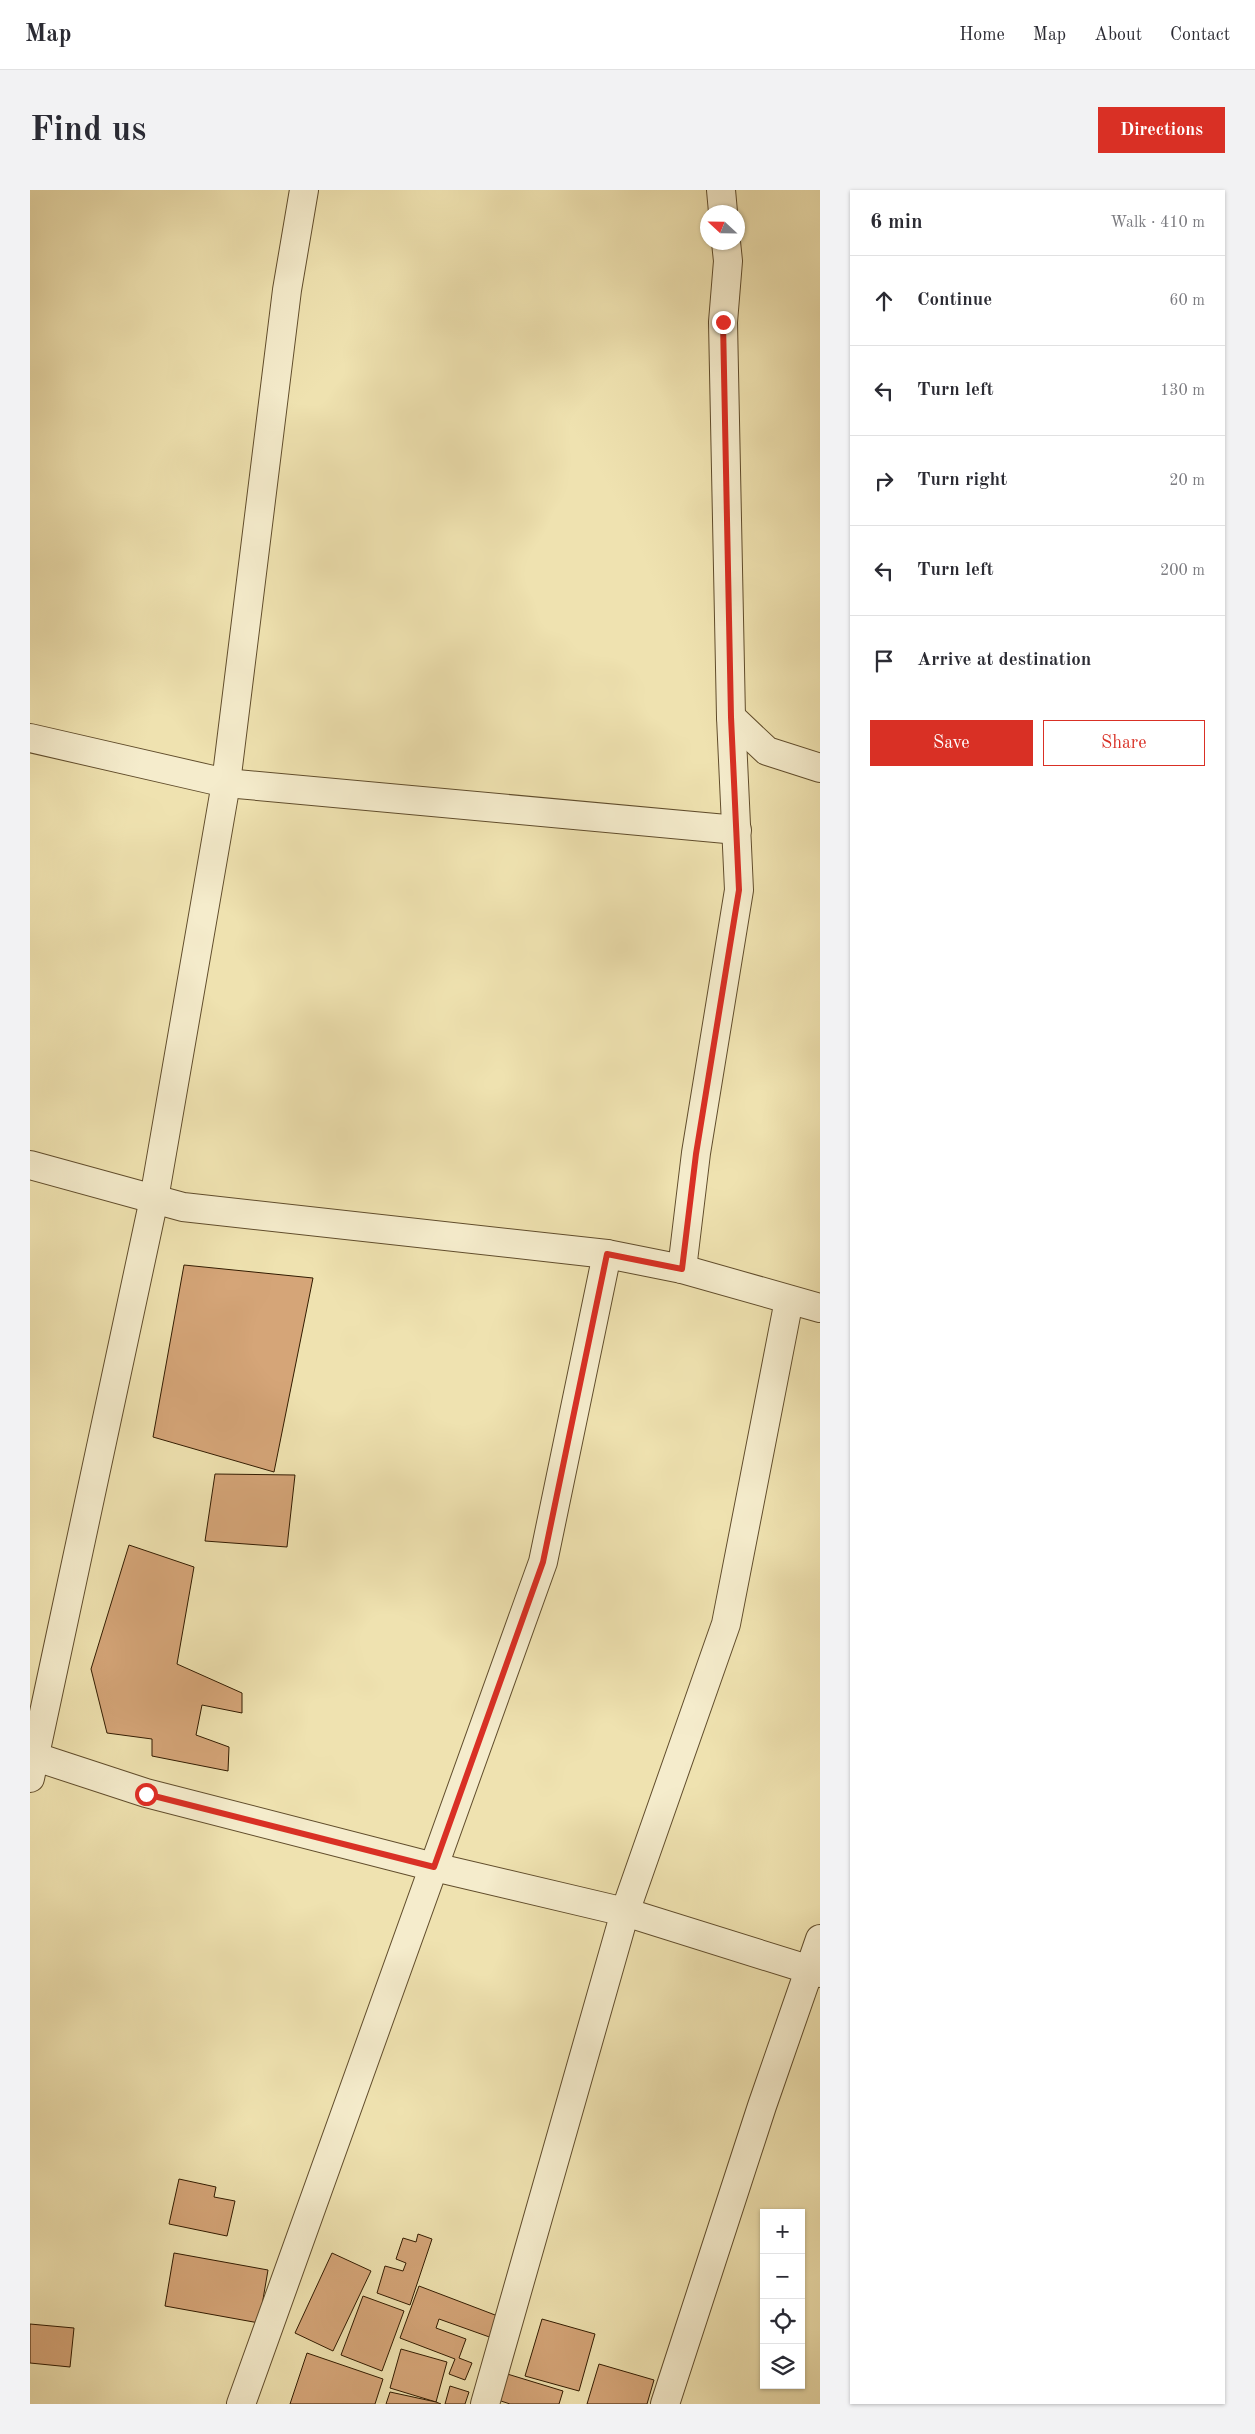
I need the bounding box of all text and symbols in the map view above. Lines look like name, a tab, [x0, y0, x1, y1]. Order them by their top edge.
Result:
text: Map	[25, 23, 72, 47]
text: Home	[959, 26, 1005, 44]
text: Map	[1033, 26, 1066, 44]
text: About	[1094, 26, 1142, 44]
text: Contact	[1170, 26, 1230, 44]
button: Directions	[1098, 107, 1225, 153]
text: Find us	[30, 113, 146, 148]
north arrow	[700, 205, 745, 250]
text: 6 min	[870, 212, 923, 233]
text: Walk · 410 m	[1110, 215, 1205, 231]
icon: ahead	[870, 287, 898, 315]
text: Continue	[917, 291, 992, 310]
text: 60 m	[1169, 293, 1205, 309]
route end	[712, 311, 735, 334]
icon: left	[870, 377, 898, 405]
text: Turn left	[917, 381, 994, 400]
text: 130 m	[1160, 383, 1205, 399]
icon: right	[870, 467, 898, 495]
text: Turn right	[917, 471, 1007, 490]
text: 20 m	[1169, 473, 1205, 489]
icon: left	[870, 557, 898, 585]
text: Turn left	[917, 561, 994, 580]
text: 200 m	[1160, 563, 1205, 579]
icon: arrive	[870, 647, 898, 675]
text: Arrive at destination	[917, 651, 1091, 670]
button: Save	[870, 720, 1033, 766]
button: Share	[1043, 720, 1205, 766]
route start	[135, 1783, 158, 1806]
map controls	[760, 2209, 805, 2389]
button: +	[760, 2209, 805, 2254]
button: −	[760, 2254, 805, 2299]
button: locate	[760, 2299, 805, 2344]
button: layers	[760, 2344, 805, 2389]

